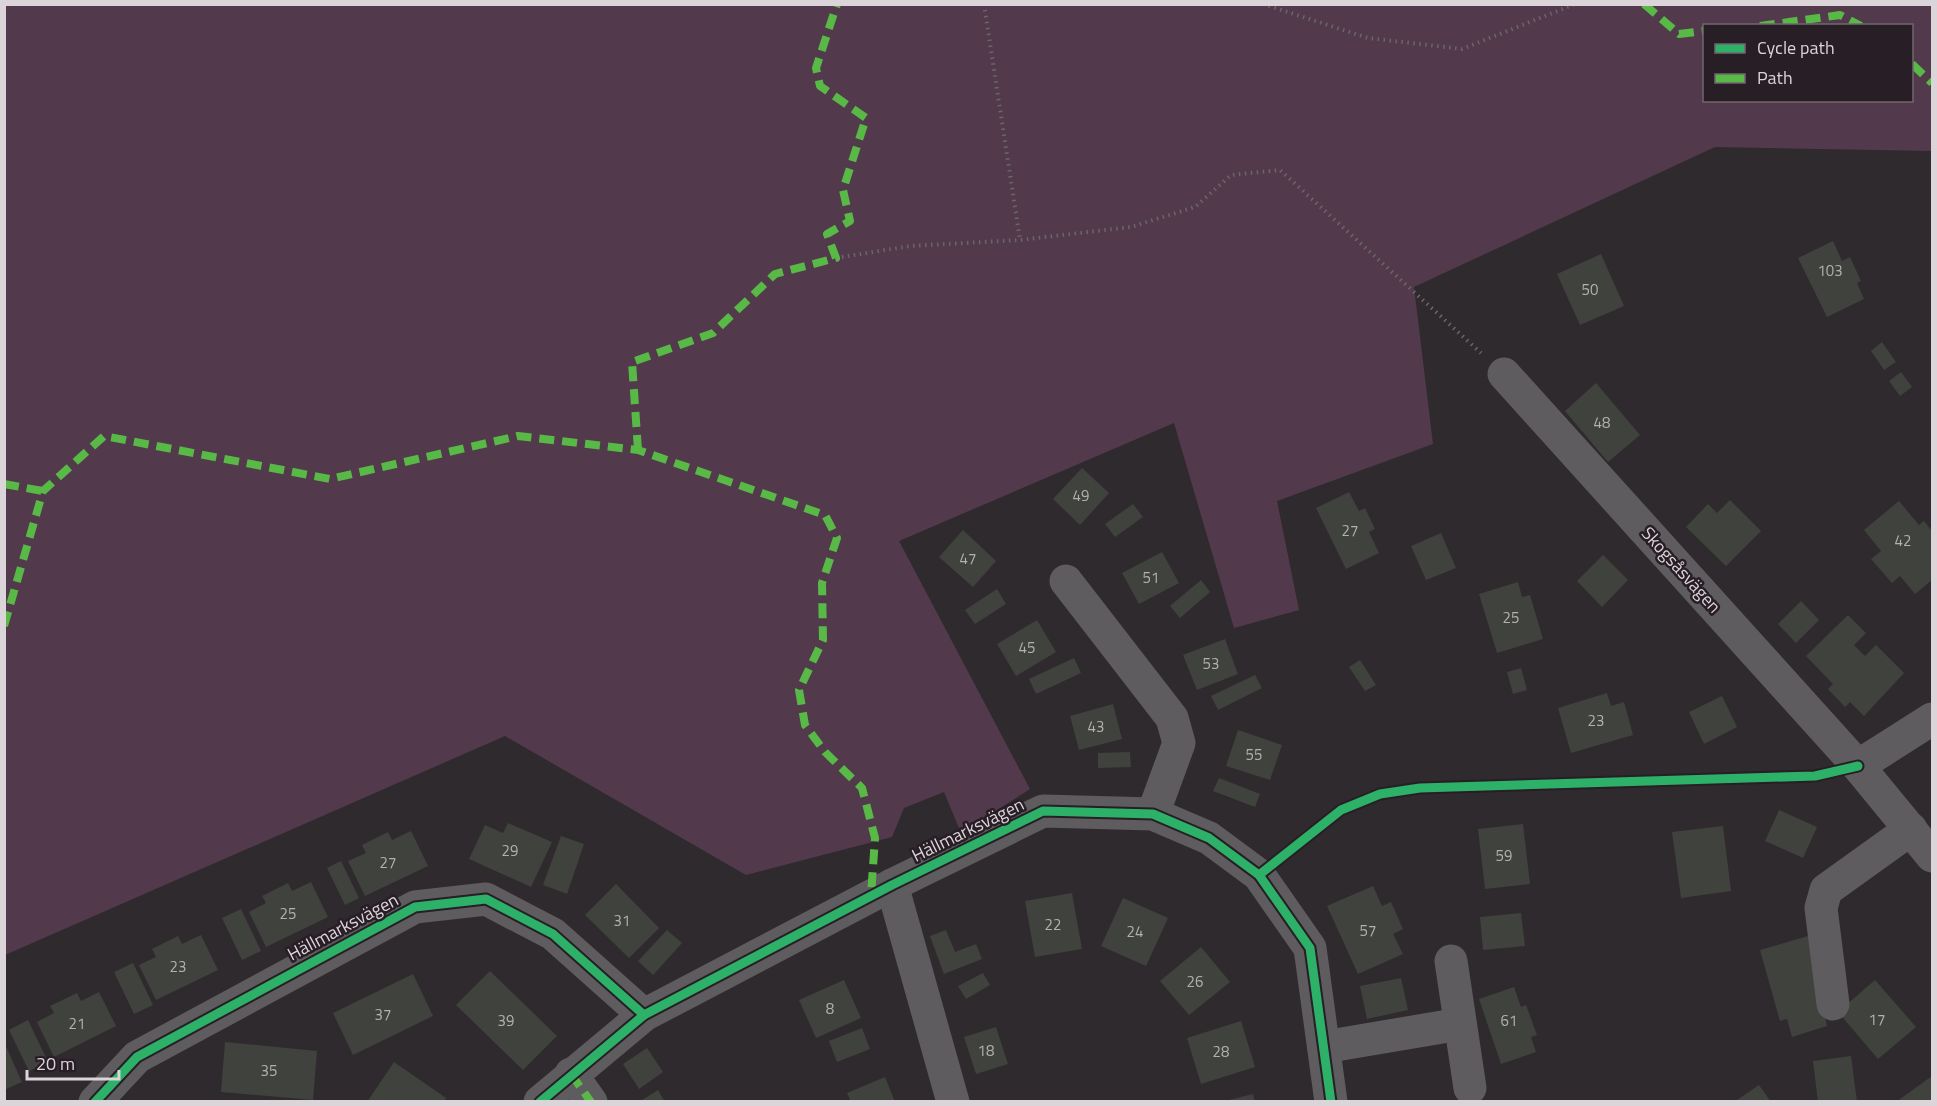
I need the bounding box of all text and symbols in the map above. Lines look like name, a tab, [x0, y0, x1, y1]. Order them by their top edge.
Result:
legend	[1703, 24, 1913, 102]
text: Cycle path	[1757, 34, 1835, 61]
text: Path	[1757, 64, 1793, 91]
house number: 103	[1817, 259, 1843, 282]
house number: 50	[1582, 278, 1598, 301]
house number: 48	[1594, 411, 1610, 434]
house number: 49	[1073, 484, 1089, 507]
house number: 27	[1342, 519, 1358, 542]
street label: Skogsåsvägen	[1635, 520, 1728, 619]
house number: 42	[1895, 529, 1911, 552]
house number: 47	[960, 547, 976, 570]
house number: 51	[1143, 566, 1159, 589]
house number: 25	[1503, 606, 1519, 629]
house number: 45	[1019, 636, 1035, 659]
house number: 53	[1203, 652, 1219, 675]
house number: 23	[1588, 709, 1604, 732]
house number: 43	[1088, 715, 1104, 738]
house number: 55	[1246, 743, 1262, 766]
street label: Hällmarksvägen	[907, 791, 1029, 868]
house number: 29	[502, 839, 518, 862]
house number: 59	[1496, 844, 1512, 867]
house number: 27	[380, 851, 396, 874]
street label: Hällmarksvägen	[282, 886, 403, 967]
house number: 25	[280, 902, 296, 925]
house number: 31	[614, 909, 630, 932]
house number: 22	[1045, 913, 1061, 936]
house number: 57	[1360, 919, 1376, 942]
house number: 24	[1127, 920, 1143, 943]
house number: 23	[170, 955, 186, 978]
house number: 26	[1187, 970, 1203, 993]
house number: 8	[826, 997, 834, 1020]
house number: 37	[375, 1003, 391, 1026]
house number: 17	[1869, 1008, 1885, 1031]
house number: 39	[498, 1009, 514, 1032]
house number: 61	[1501, 1009, 1517, 1032]
house number: 21	[69, 1012, 85, 1035]
house number: 18	[978, 1039, 994, 1062]
house number: 28	[1213, 1040, 1229, 1063]
scale bar	[27, 1043, 118, 1081]
text: 20 m	[36, 1050, 75, 1077]
house number: 35	[261, 1059, 277, 1082]

